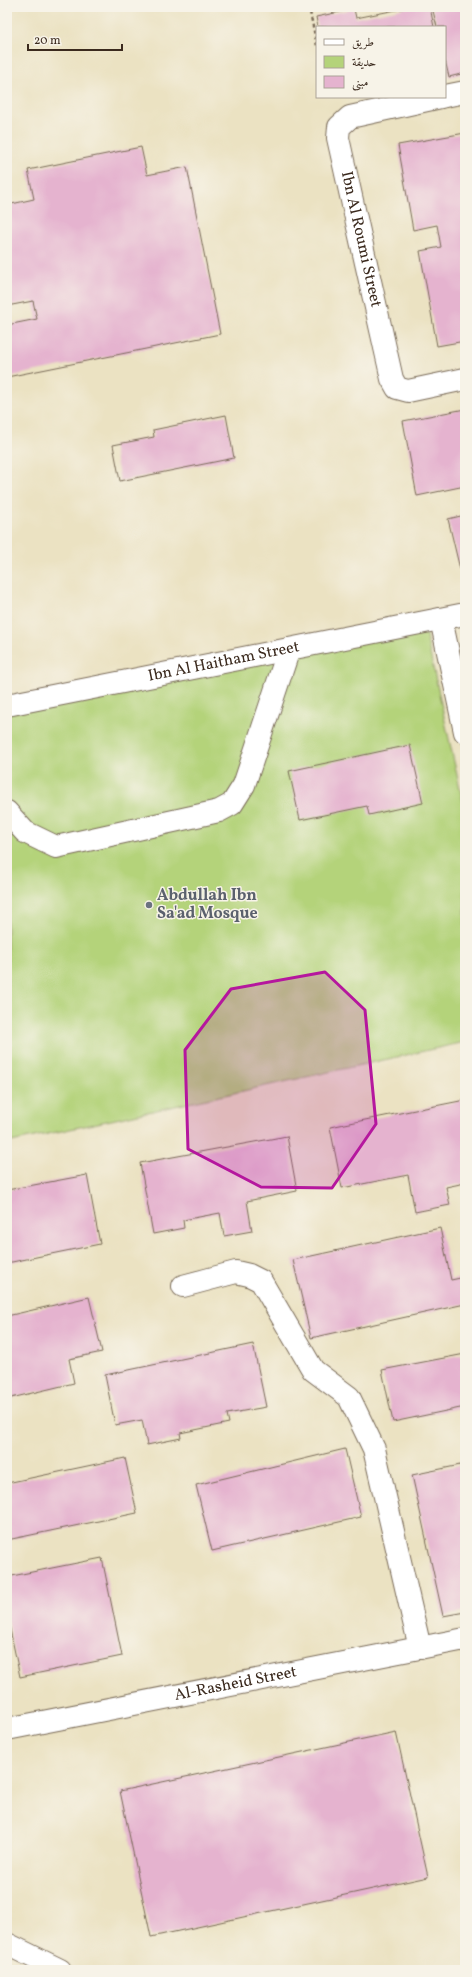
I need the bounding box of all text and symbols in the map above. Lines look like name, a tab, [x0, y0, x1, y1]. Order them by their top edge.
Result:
scale bar	[28, 26, 122, 52]
legend	[316, 26, 446, 98]
text: 20 m	[34, 33, 61, 49]
text: طريق	[352, 35, 374, 51]
text: حديقة	[352, 55, 376, 71]
text: مبنى	[352, 75, 368, 91]
street label: Ibn Al Roumi Street	[335, 169, 387, 310]
street label: Ibn Al Haitham Street	[146, 636, 302, 688]
place label: Abdullah Ibn Sa'ad Mosque	[157, 885, 258, 925]
marker: Abdullah Ibn Sa'ad Mosque	[144, 900, 154, 910]
street label: Al-Rasheid Street	[173, 1661, 299, 1707]

